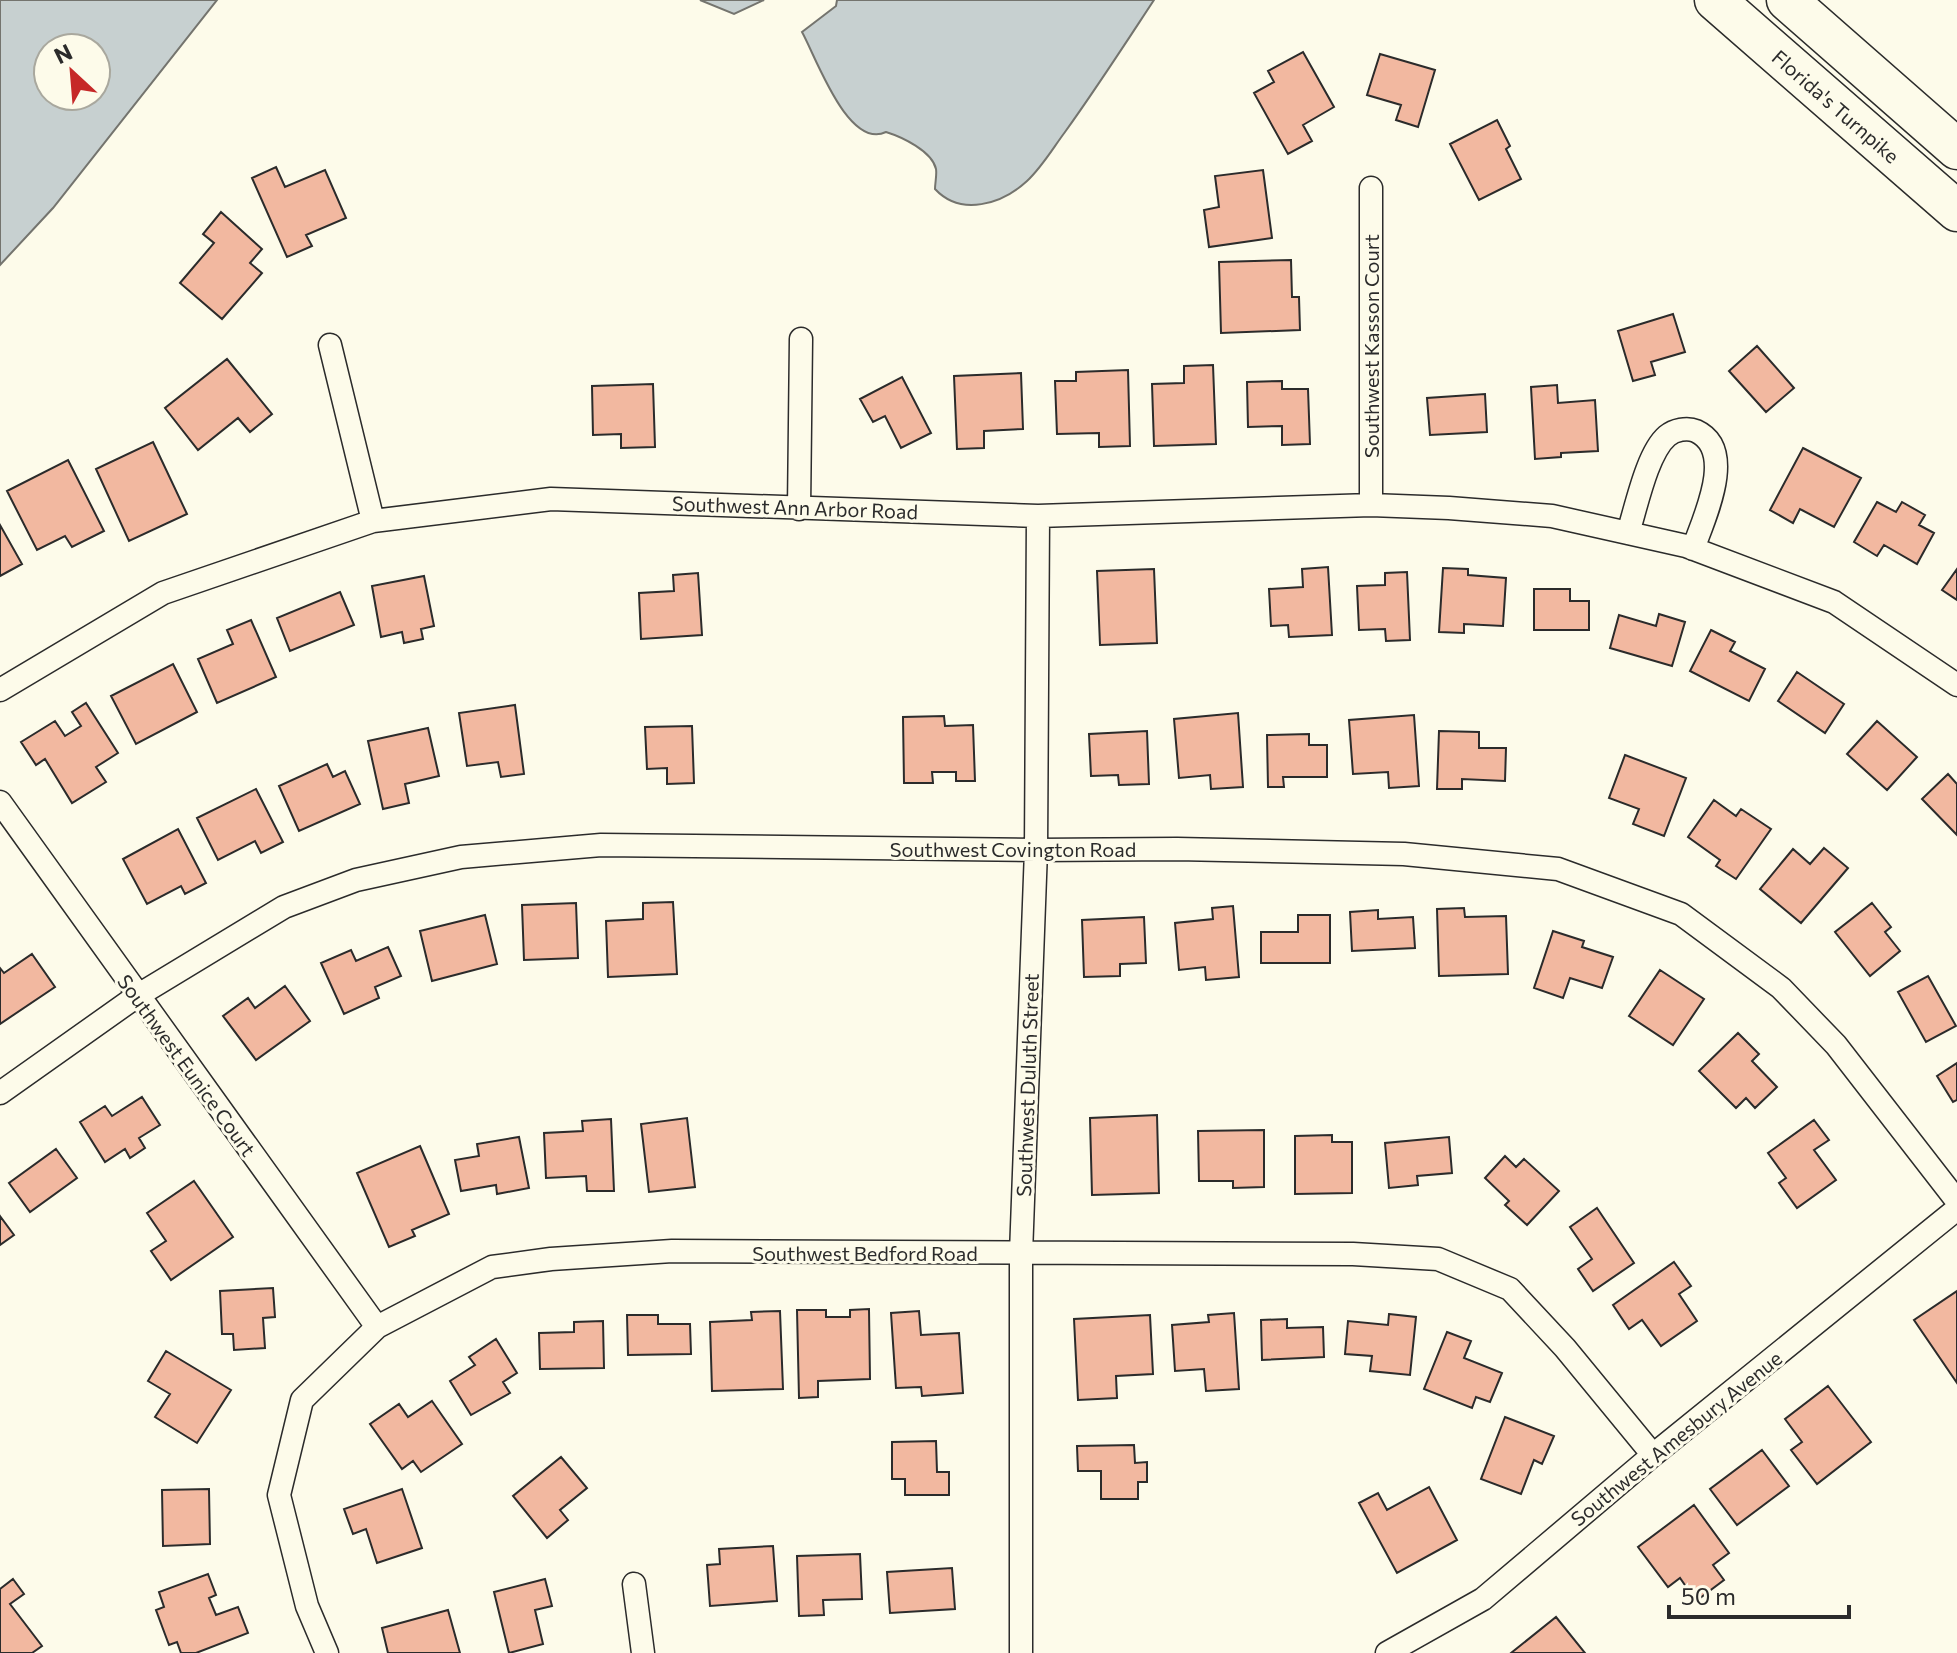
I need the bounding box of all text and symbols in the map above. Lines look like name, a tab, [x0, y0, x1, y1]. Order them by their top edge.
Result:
north arrow	[32, 32, 112, 112]
text: N	[50, 38, 76, 69]
street label: Florida's Turnpike	[1768, 44, 1904, 168]
street label: Southwest Kasson Court	[1359, 234, 1383, 458]
street label: Southwest Ann Arbor Road	[672, 491, 918, 523]
street label: Southwest Covington Road	[890, 837, 1136, 861]
street label: Southwest Eunice Court	[113, 970, 261, 1160]
street label: Southwest Duluth Street	[1011, 973, 1043, 1197]
street label: Southwest Bedford Road	[752, 1241, 978, 1265]
street label: Southwest Amesbury Avenue	[1566, 1346, 1786, 1530]
scale bar	[1669, 1569, 1849, 1619]
text: 50 m	[1681, 1581, 1736, 1610]

